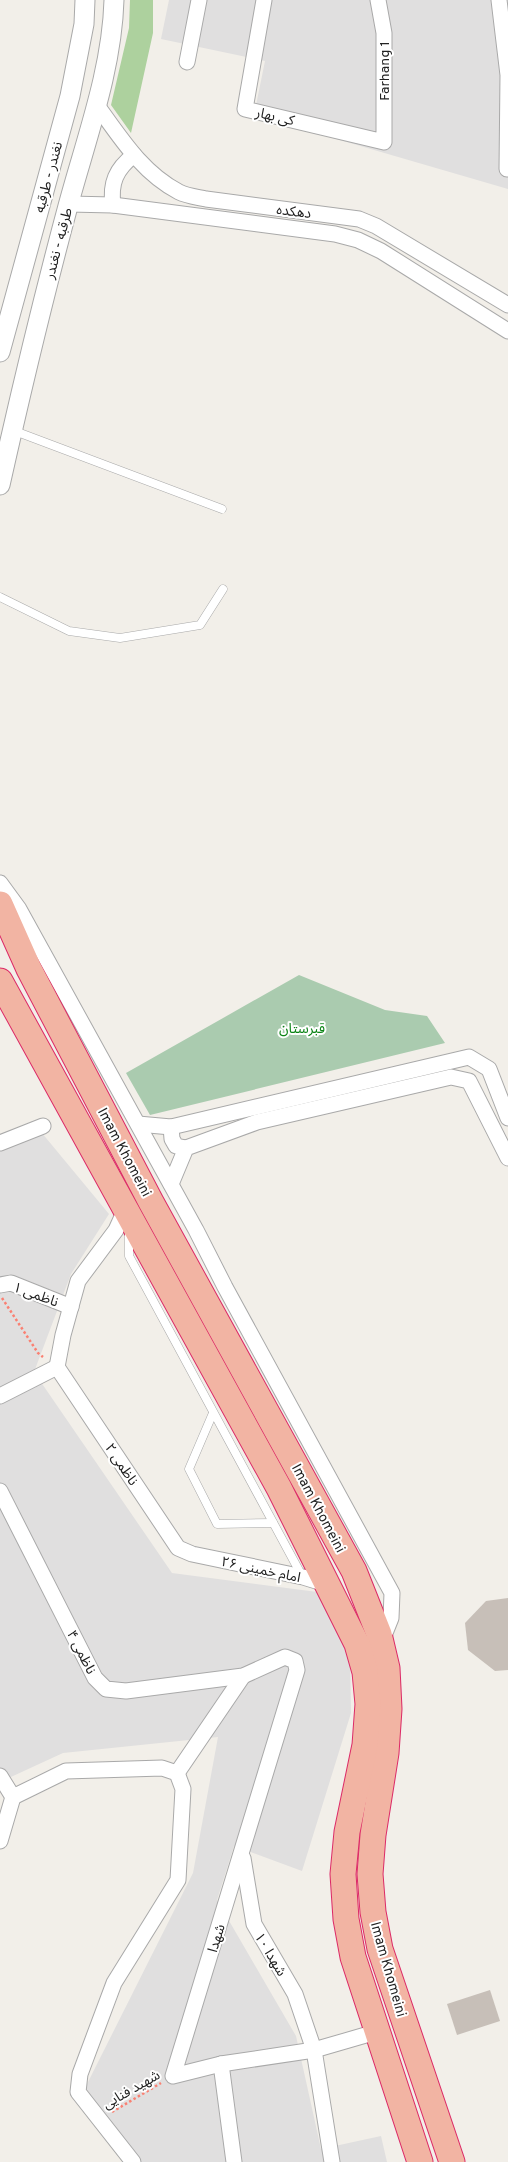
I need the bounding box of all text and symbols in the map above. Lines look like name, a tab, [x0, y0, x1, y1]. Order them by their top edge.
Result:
street label: Farhang 1	[377, 41, 394, 101]
street label: کی بهار	[253, 105, 296, 130]
street label: نغندر - طرقبه	[32, 140, 67, 215]
street label: دهکده	[275, 202, 313, 223]
street label: طرقبه - نغندر	[42, 206, 77, 282]
park label: قبرستان	[279, 1021, 325, 1038]
street label: Imam Khomeini	[93, 1105, 154, 1200]
street label: ناظمی ۱	[10, 1279, 61, 1312]
street label: ناظمی ۲	[101, 1441, 141, 1489]
street label: Imam Khomeini	[287, 1461, 348, 1556]
street label: امام خمینی ۲۶	[219, 1554, 302, 1588]
street label: ناظمی ۴	[62, 1628, 99, 1678]
street label: Imam Khomeini	[366, 1920, 409, 2019]
street label: شهدا	[205, 1922, 230, 1955]
street label: شهدا ۱۰	[250, 1930, 289, 1980]
street label: شهید فنایی	[100, 2067, 164, 2114]

